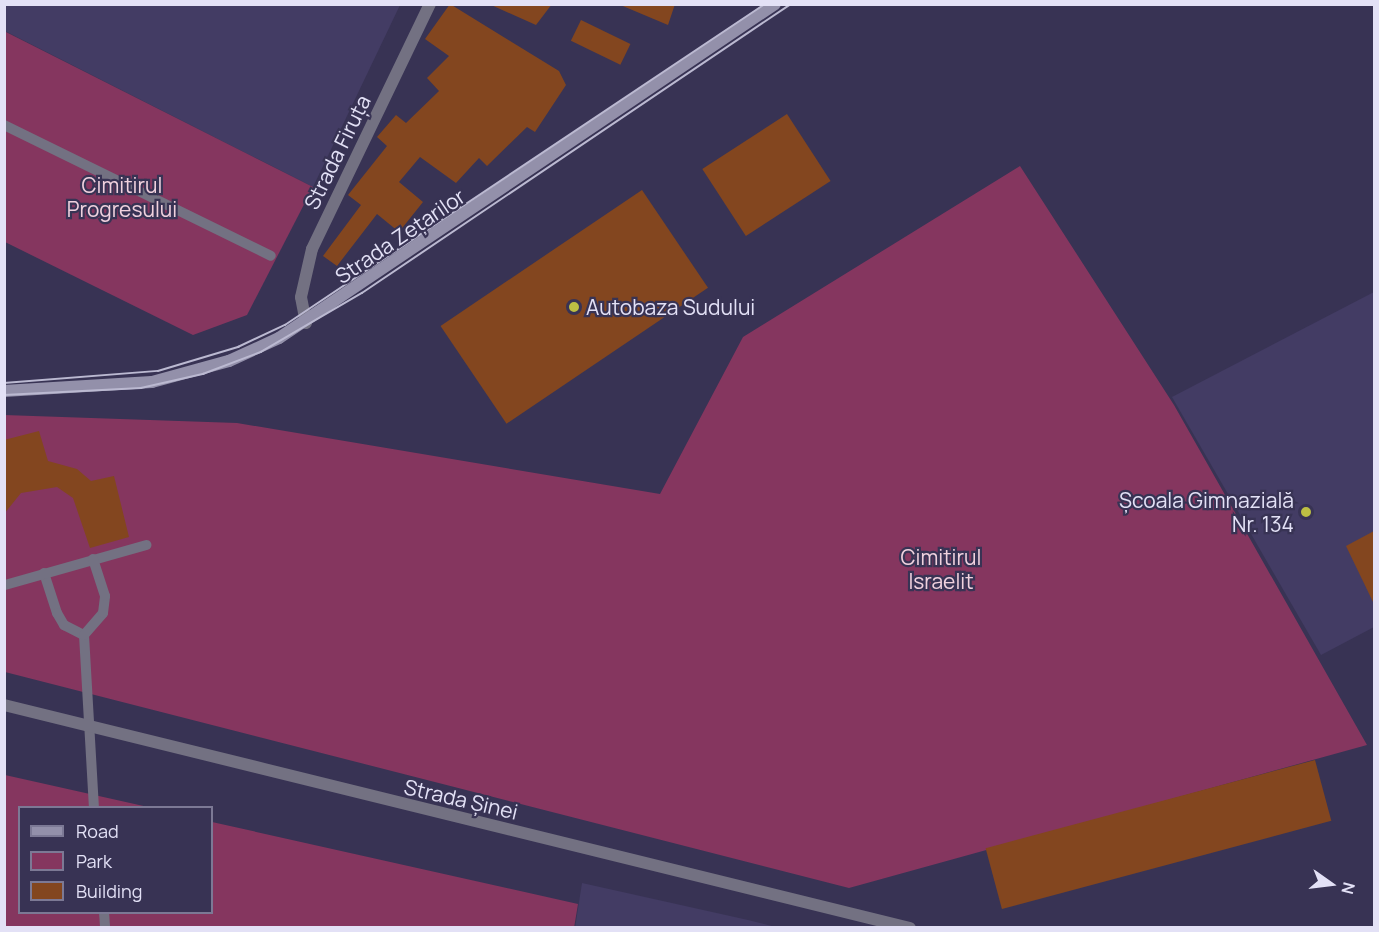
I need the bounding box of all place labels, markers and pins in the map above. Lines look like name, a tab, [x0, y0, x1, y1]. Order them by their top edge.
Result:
place label: Autobaza Sudului	[586, 294, 755, 320]
marker: Autobaza Sudului	[567, 300, 581, 314]
place label: Școala Gimnazială Nr. 134	[1119, 487, 1294, 537]
marker: Școala Gimnazială Nr. 134	[1299, 505, 1313, 519]

